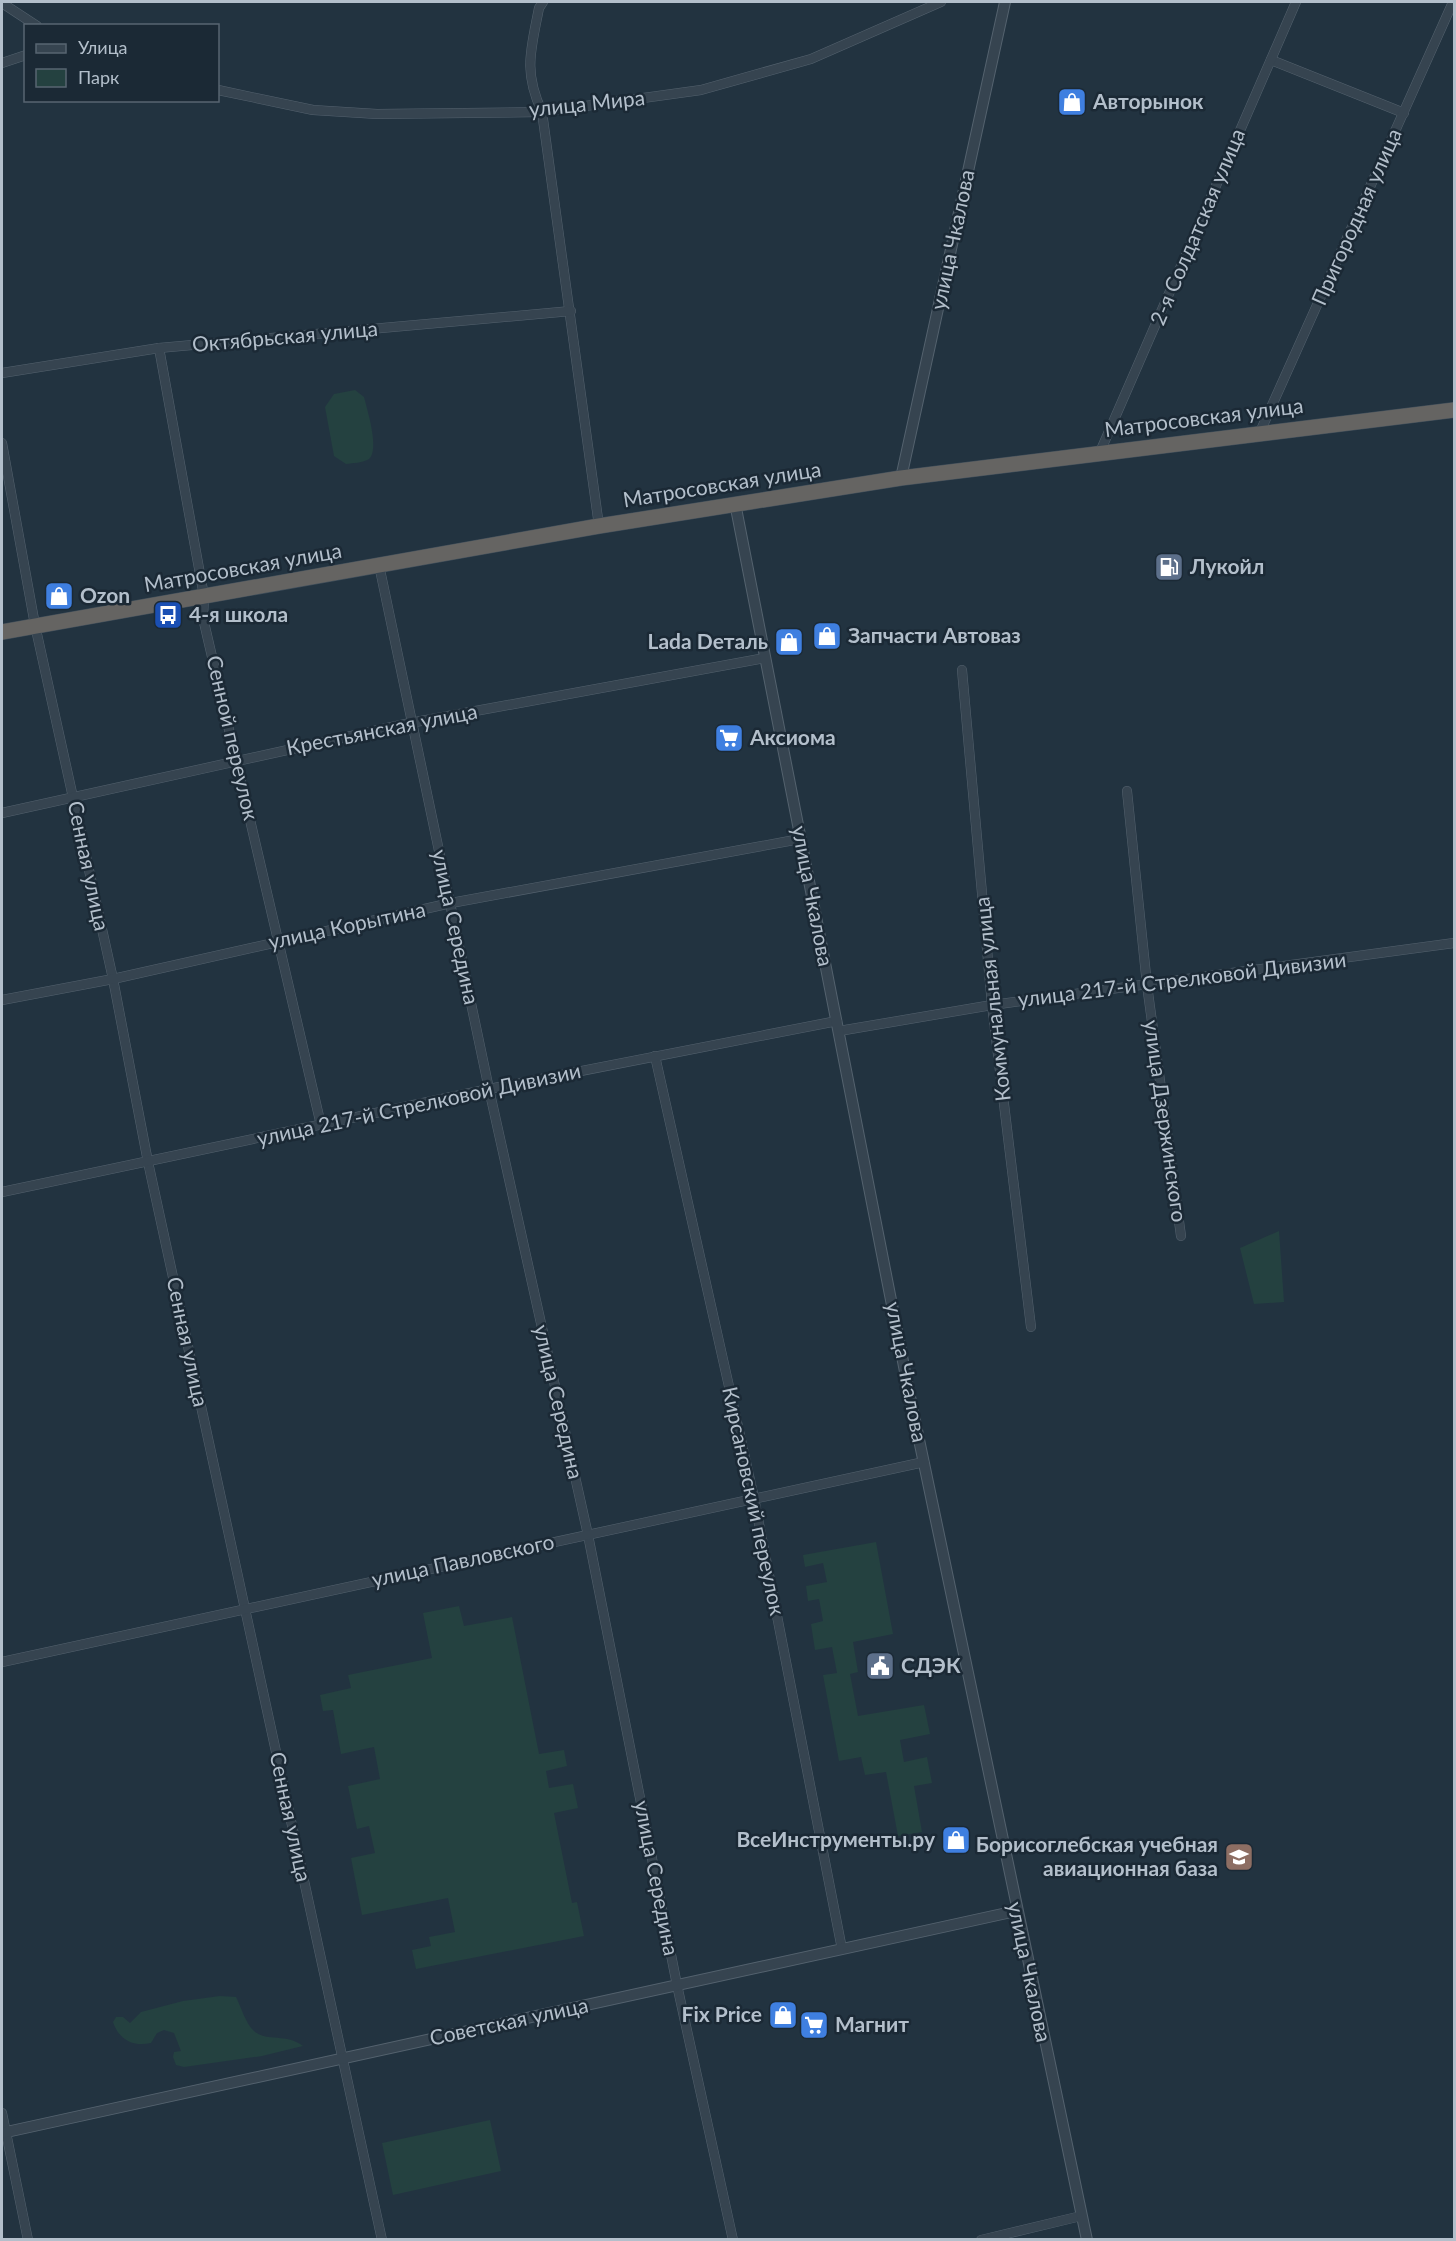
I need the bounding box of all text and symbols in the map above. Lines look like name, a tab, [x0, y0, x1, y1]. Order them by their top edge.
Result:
legend	[24, 24, 219, 102]
text: Улица	[78, 36, 128, 58]
text: Парк	[78, 66, 120, 88]
street label: улица Мира	[528, 84, 646, 121]
shop icon: Авторынок	[1056, 86, 1088, 118]
place label: Авторынок	[1092, 88, 1204, 113]
street label: 2-я Солдатская улица	[1144, 124, 1249, 328]
street label: Пригородная улица	[1305, 124, 1406, 309]
street label: улица Чкалова	[924, 167, 979, 312]
street label: Октябрьская улица	[191, 315, 379, 356]
street label: Матросовская улица	[1103, 392, 1305, 441]
street label: Матросовская улица	[621, 456, 823, 512]
street label: Матросовская улица	[142, 537, 344, 596]
fuel station icon: Лукойл	[1153, 551, 1185, 583]
place label: Лукойл	[1189, 553, 1264, 578]
shop icon: Ozon	[43, 580, 75, 612]
place label: Ozon	[80, 582, 130, 607]
bus stop icon: 4-я школа	[152, 599, 184, 631]
place label: 4-я школа	[189, 601, 288, 626]
shop icon: Запчасти Автоваз	[811, 620, 843, 652]
place label: Запчасти Автоваз	[848, 622, 1021, 647]
shop icon: Lada Dеталь	[773, 626, 805, 658]
place label: Lada Dеталь	[648, 628, 768, 653]
street label: Сенной переулок	[202, 653, 265, 823]
street label: Крестьянская улица	[284, 698, 479, 759]
supermarket icon: Аксиома	[713, 722, 745, 754]
place label: Аксиома	[749, 724, 836, 749]
street label: Сенная улица	[64, 798, 115, 933]
street label: улица Чкалова	[788, 823, 839, 968]
street label: улица Середина	[428, 847, 485, 1006]
street label: улица Корытина	[266, 896, 427, 953]
street label: Коммунальная улица	[968, 896, 1015, 1103]
street label: улица 217-й Стрелковой Дивизии	[1016, 946, 1347, 1011]
street label: улица Дзержинского	[1140, 1018, 1193, 1224]
street label: улица 217-й Стрелковой Дивизии	[254, 1057, 583, 1150]
street label: Сенная улица	[163, 1274, 214, 1409]
street label: улица Чкалова	[882, 1299, 933, 1444]
street label: улица Середина	[530, 1322, 589, 1481]
street label: Кирсановский переулок	[718, 1384, 791, 1617]
street label: улица Павловского	[369, 1528, 556, 1591]
public building icon: СДЭК	[864, 1650, 896, 1682]
place label: СДЭК	[901, 1652, 961, 1677]
street label: Сенная улица	[266, 1749, 317, 1884]
street label: улица Середина	[630, 1798, 685, 1958]
shop icon: ВсеИнструменты.ру	[940, 1824, 972, 1856]
place label: ВсеИнструменты.ру	[736, 1826, 936, 1851]
place label: Борисоглебская учебная авиационная база	[976, 1831, 1218, 1880]
school or university icon: Борисоглебская учебная авиационная база	[1223, 1841, 1255, 1873]
street label: улица Чкалова	[1003, 1899, 1058, 2044]
street label: Советская улица	[427, 1991, 590, 2050]
shop icon: Fix Price	[767, 1999, 799, 2031]
place label: Fix Price	[682, 2001, 762, 2026]
supermarket icon: Магнит	[798, 2009, 830, 2041]
place label: Магнит	[835, 2011, 909, 2036]

